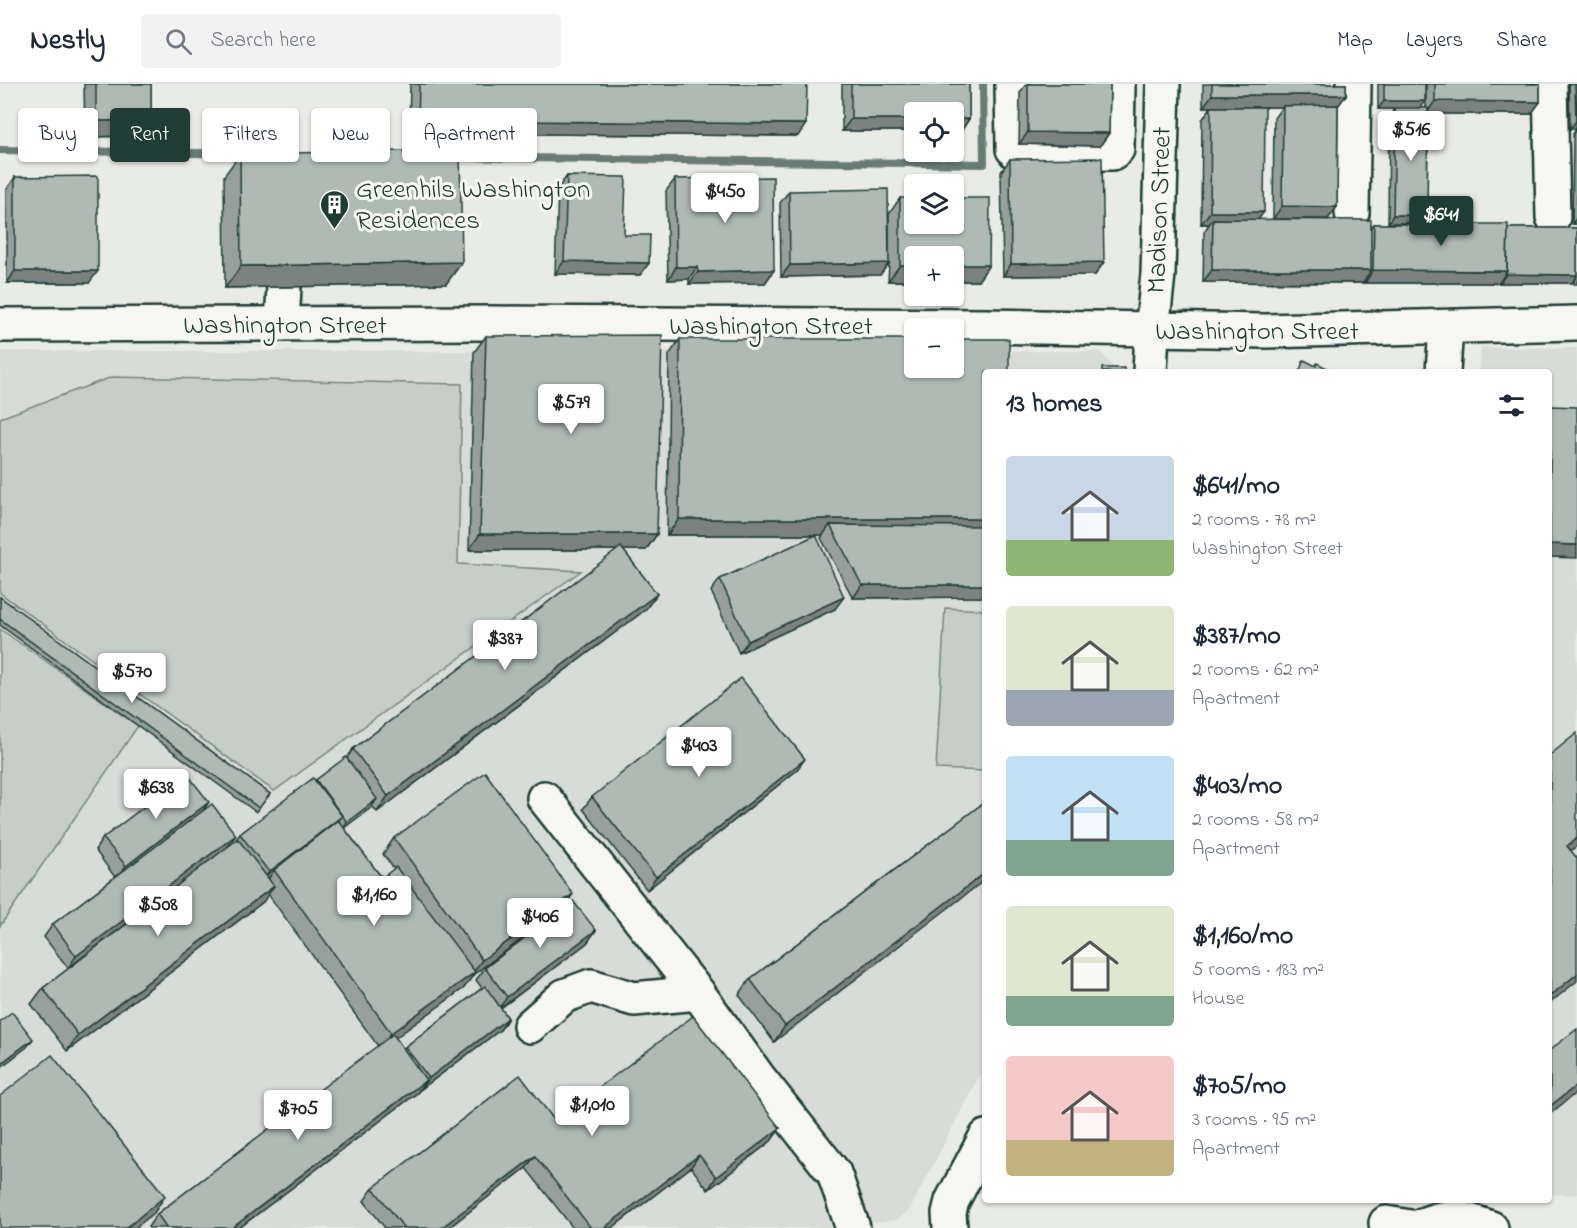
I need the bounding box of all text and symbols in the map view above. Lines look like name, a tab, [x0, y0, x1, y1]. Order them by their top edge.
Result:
search box	[141, 14, 561, 68]
text: Nestly	[30, 21, 105, 62]
icon: search	[162, 25, 195, 58]
text: Search here	[210, 25, 316, 57]
text: Map	[1337, 26, 1373, 56]
text: Layers	[1406, 26, 1463, 56]
text: Share	[1496, 26, 1547, 56]
map controls	[904, 102, 964, 378]
button: locate	[904, 102, 964, 162]
chip: Buy	[18, 108, 98, 162]
chip: Rent	[110, 108, 190, 162]
chip: Filters	[202, 108, 299, 162]
chip: New	[311, 108, 390, 162]
chip: Apartment	[402, 108, 537, 162]
pin: $516	[1375, 111, 1447, 162]
text: $516	[1392, 116, 1430, 145]
street label: Madison Street	[1138, 126, 1183, 294]
place label: Greenhils Washington Residences	[356, 171, 590, 241]
pin: $450	[689, 173, 761, 224]
button: layers	[904, 174, 964, 234]
text: $450	[705, 178, 745, 207]
building icon: Greenhils Washington Residences	[319, 188, 351, 230]
pin: $641	[1405, 196, 1477, 247]
text: $641	[1423, 201, 1459, 230]
button: +	[904, 246, 964, 306]
street label: Washington Street	[183, 307, 387, 346]
street label: Washington Street	[669, 308, 873, 347]
street label: Washington Street	[1155, 313, 1359, 352]
button: −	[904, 318, 964, 378]
pin: $579	[535, 384, 607, 435]
text: 13 homes	[1006, 386, 1102, 424]
text: $579	[552, 389, 590, 418]
icon: filters	[1495, 389, 1528, 422]
text: $641/mo	[1192, 468, 1280, 506]
icon: home	[1054, 480, 1126, 552]
text: 2 rooms · 78 m²	[1192, 506, 1316, 535]
text: Washington Street	[1192, 535, 1343, 564]
text: $387/mo	[1192, 618, 1281, 656]
pin: $387	[469, 620, 541, 671]
text: $387	[487, 625, 523, 654]
icon: home	[1054, 630, 1126, 702]
pin: $570	[96, 653, 168, 704]
text: 2 rooms · 62 m²	[1192, 656, 1319, 685]
text: $570	[112, 658, 152, 687]
text: Apartment	[1192, 685, 1280, 714]
pin: $403	[663, 727, 735, 778]
text: $403	[680, 732, 718, 761]
text: $403/mo	[1192, 768, 1282, 806]
pin: $638	[120, 769, 192, 820]
text: $638	[138, 774, 174, 803]
icon: home	[1054, 780, 1126, 852]
text: 2 rooms · 58 m²	[1192, 806, 1319, 835]
text: Apartment	[1192, 835, 1280, 864]
pin: $1,160	[325, 876, 423, 927]
text: $1,160	[351, 881, 397, 910]
pin: $508	[122, 886, 194, 937]
text: $508	[138, 891, 178, 920]
pin: $406	[504, 898, 576, 949]
text: $406	[521, 903, 559, 932]
text: $1,160/mo	[1192, 918, 1293, 956]
icon: home	[1054, 930, 1126, 1002]
text: 5 rooms · 183 m²	[1192, 956, 1324, 985]
text: House	[1192, 985, 1245, 1014]
text: $705/mo	[1192, 1068, 1286, 1106]
icon: home	[1054, 1080, 1126, 1152]
pin: $1,010	[543, 1086, 641, 1137]
pin: $705	[262, 1090, 334, 1141]
text: $1,010	[569, 1091, 615, 1120]
text: $705	[278, 1095, 318, 1124]
text: 3 rooms · 95 m²	[1192, 1106, 1316, 1135]
text: Apartment	[1192, 1135, 1280, 1164]

